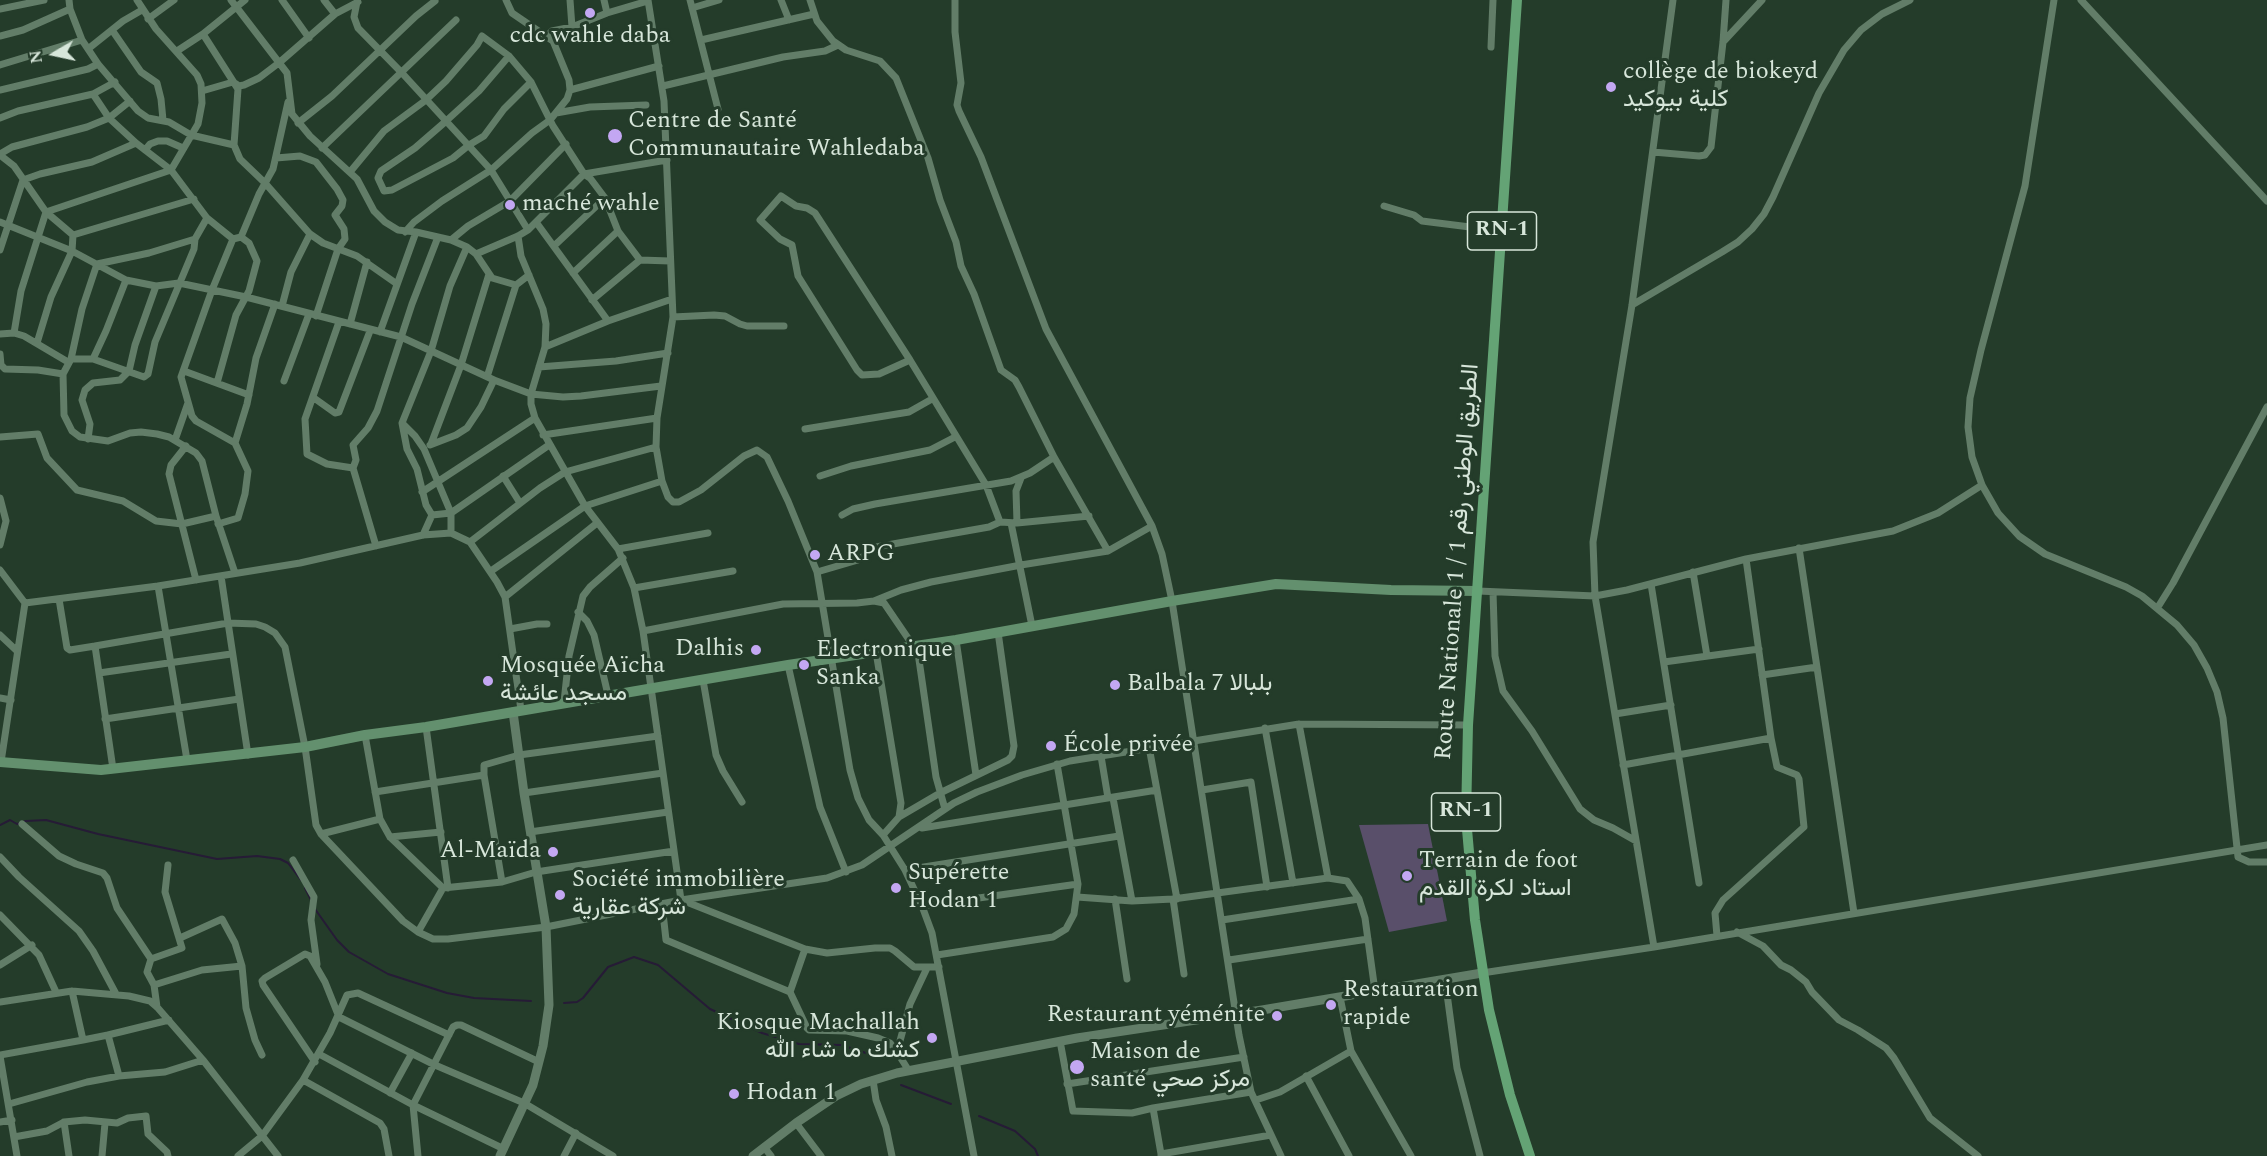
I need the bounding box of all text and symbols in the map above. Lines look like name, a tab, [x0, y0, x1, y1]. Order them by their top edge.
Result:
marker: cdc wahle daba	[583, 6, 597, 20]
place label: cdc wahle daba	[509, 23, 671, 51]
north arrow	[24, 24, 84, 84]
text: N	[23, 48, 49, 65]
place label: collège de biokeyd كلية بيوكيد	[1623, 59, 1818, 115]
marker: collège de biokeyd كلية بيوكيد	[1604, 80, 1618, 94]
place label: Centre de Santé Communautaire Wahledaba	[628, 108, 925, 164]
marker: Centre de Santé Communautaire Wahledaba	[606, 127, 624, 145]
place label: maché wahle	[522, 191, 660, 219]
marker: maché wahle	[503, 198, 517, 212]
road number: RN-1	[1468, 212, 1537, 250]
street label: Route Nationale 1 / الطريق الوطني رقم 1	[1431, 363, 1487, 761]
place label: ARPG	[827, 541, 895, 569]
marker: ARPG	[808, 548, 822, 562]
place label: Dalhis	[675, 636, 744, 664]
place label: Electronique Sanka	[816, 637, 953, 693]
marker: Dalhis	[749, 643, 763, 657]
place label: Mosquée Aïcha مسجد عائشة	[500, 653, 665, 709]
marker: Electronique Sanka	[797, 658, 811, 672]
place label: Balbala 7 بلبالا	[1127, 671, 1272, 699]
marker: Mosquée Aïcha مسجد عائشة	[481, 674, 495, 688]
marker: Balbala 7 بلبالا	[1108, 678, 1122, 692]
place label: École privée	[1063, 732, 1193, 760]
marker: École privée	[1044, 739, 1058, 753]
road number: RN-1	[1432, 793, 1500, 831]
place label: Al-Maïda	[440, 838, 541, 866]
marker: Al-Maïda	[546, 845, 560, 859]
place label: Terrain de foot استاد لكرة القدم	[1419, 848, 1578, 904]
place label: Supérette Hodan 1	[908, 860, 1009, 916]
place label: Société immobilière شركة عقارية	[572, 867, 785, 923]
marker: Terrain de foot استاد لكرة القدم	[1400, 869, 1414, 883]
marker: Supérette Hodan 1	[889, 881, 903, 895]
marker: Société immobilière شركة عقارية	[553, 888, 567, 902]
place label: Restauration rapide	[1343, 977, 1479, 1033]
marker: Restauration rapide	[1324, 998, 1338, 1012]
place label: Restaurant yéménite	[1047, 1002, 1265, 1030]
marker: Restaurant yéménite	[1270, 1009, 1284, 1023]
place label: Kiosque Machallah كشك ما شاء الله	[716, 1010, 920, 1066]
marker: Kiosque Machallah كشك ما شاء الله	[925, 1031, 939, 1045]
place label: Maison de santé مركز صحي	[1090, 1039, 1250, 1095]
marker: Maison de santé مركز صحي	[1068, 1058, 1086, 1076]
place label: Hodan 1	[746, 1080, 836, 1108]
marker: Hodan 1	[727, 1087, 741, 1101]

